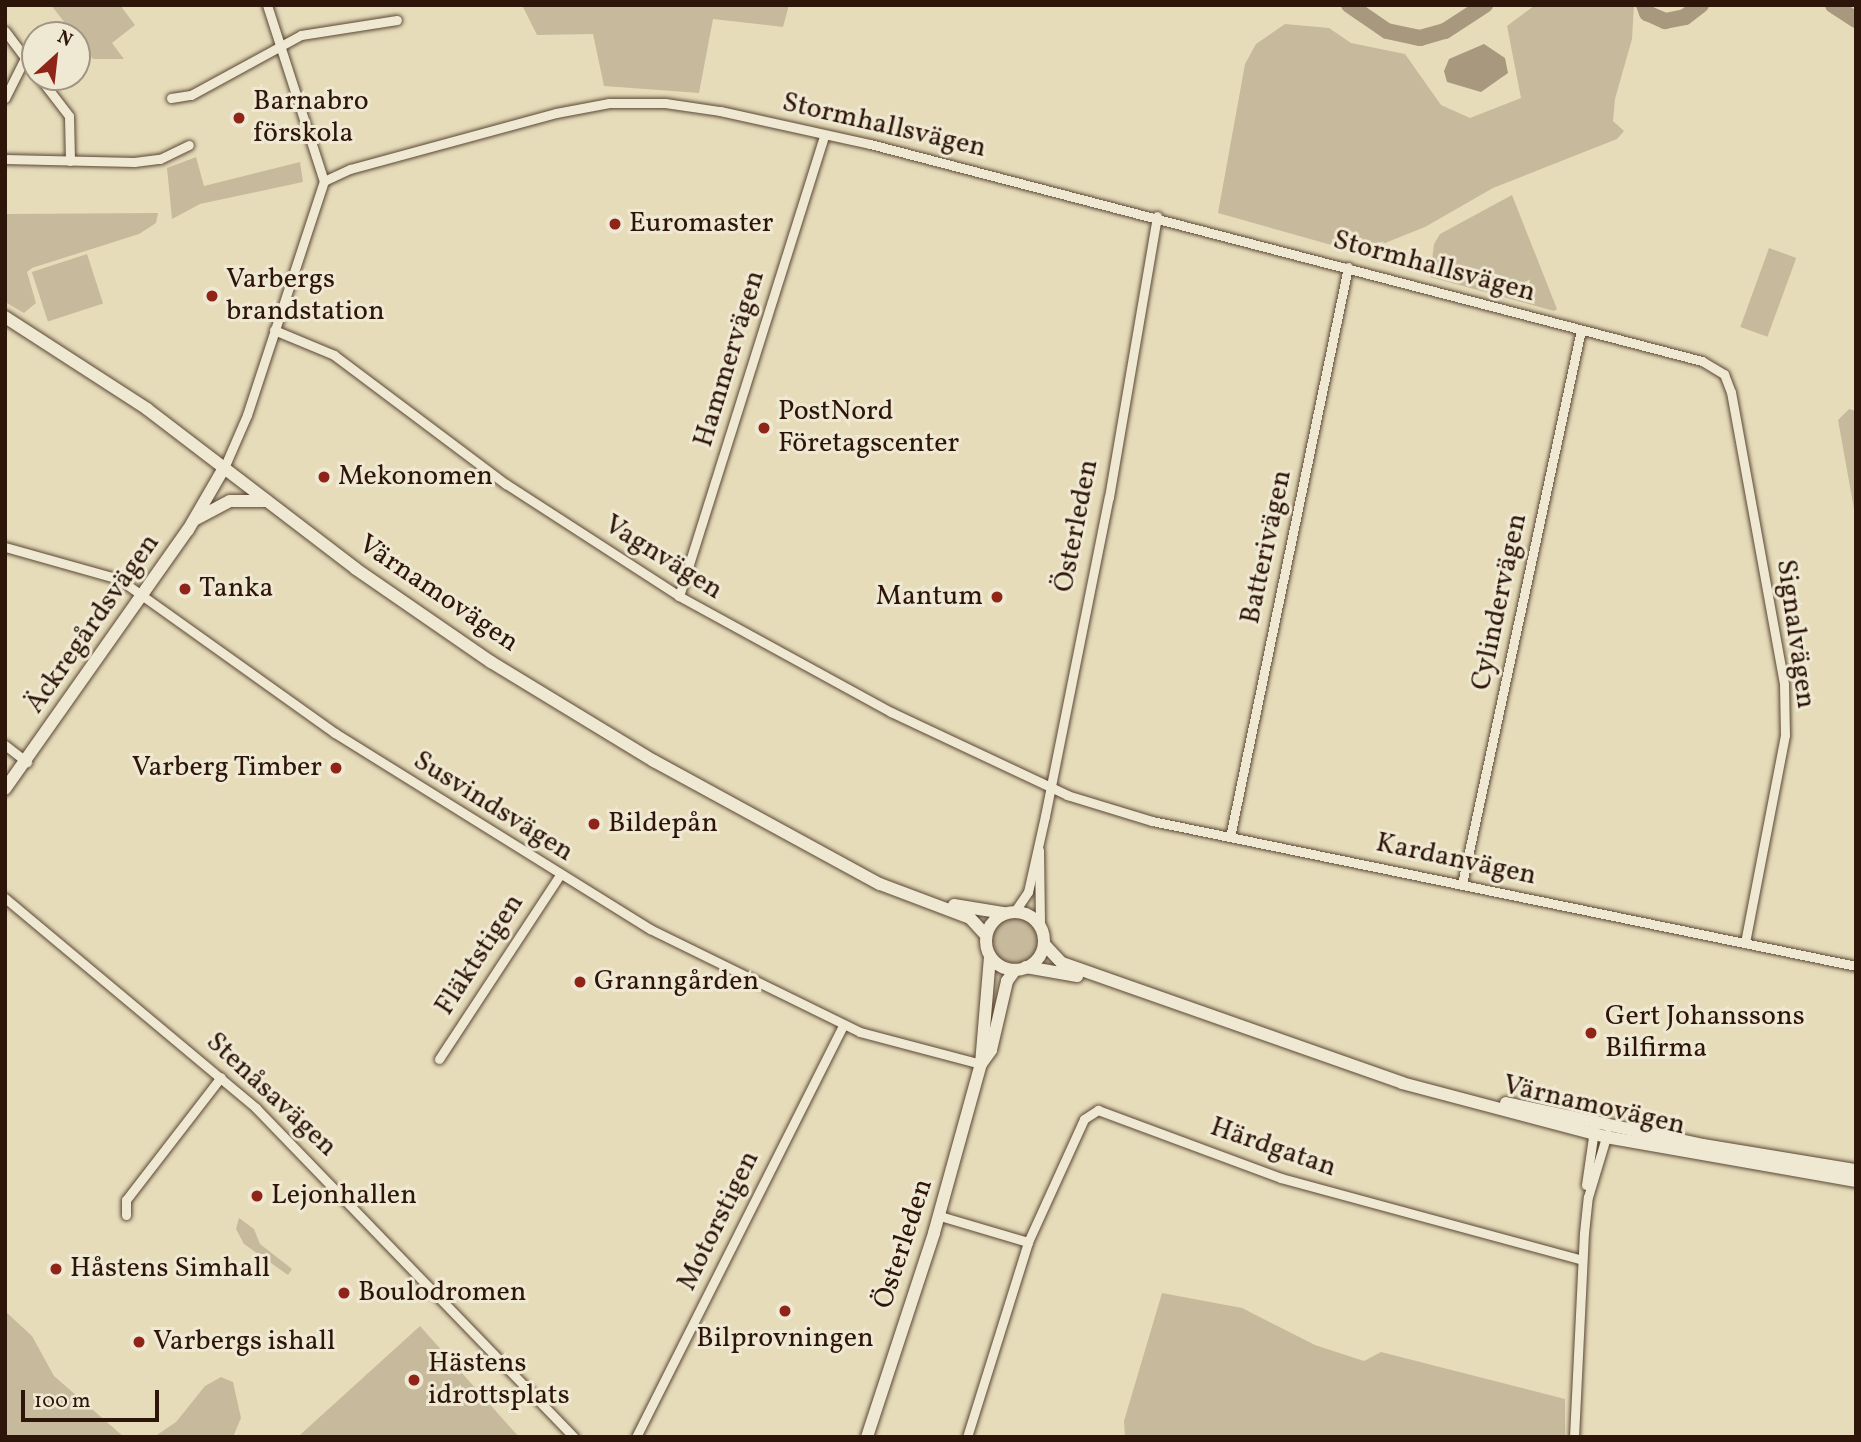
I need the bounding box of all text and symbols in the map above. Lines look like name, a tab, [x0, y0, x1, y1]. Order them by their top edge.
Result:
north arrow	[21, 21, 91, 91]
text: N	[53, 24, 77, 54]
place label: Barnabro förskola	[253, 85, 369, 151]
street label: Stormhallsvägen	[779, 86, 989, 166]
marker: Barnabro förskola	[231, 110, 247, 126]
place label: Euromaster	[629, 207, 774, 241]
marker: Euromaster	[607, 216, 623, 232]
street label: Stormhallsvägen	[1329, 224, 1539, 310]
place label: Varbergs brandstation	[226, 263, 385, 329]
street label: Hammervägen	[687, 267, 773, 451]
marker: Varbergs brandstation	[204, 288, 220, 304]
place label: PostNord Företagscenter	[778, 395, 959, 461]
marker: PostNord Företagscenter	[756, 420, 772, 436]
street label: Österleden	[1048, 457, 1106, 595]
place label: Mekonomen	[338, 460, 493, 494]
street label: Batterivägen	[1234, 467, 1300, 627]
marker: Mekonomen	[316, 469, 332, 485]
street label: Vagnvägen	[597, 508, 729, 608]
street label: Cylindervägen	[1465, 511, 1535, 693]
street label: Äckregårdsvägen	[19, 528, 167, 720]
street label: Värnamovägen	[352, 528, 524, 660]
street label: Signalvägen	[1768, 557, 1822, 711]
place label: Tanka	[199, 572, 274, 606]
place label: Mantum	[876, 580, 983, 614]
marker: Tanka	[177, 581, 193, 597]
marker: Mantum	[989, 589, 1005, 605]
street label: Susvindsvägen	[407, 744, 579, 870]
place label: Varberg Timber	[131, 751, 322, 785]
marker: Varberg Timber	[328, 760, 344, 776]
place label: Bildepån	[608, 807, 718, 841]
marker: Bildepån	[586, 816, 602, 832]
street label: Kardanvägen	[1373, 827, 1539, 893]
street label: Fläktstigen	[428, 888, 532, 1022]
place label: Granngården	[594, 965, 759, 999]
marker: Granngården	[572, 974, 588, 990]
place label: Gert Johanssons Bilfirma	[1605, 1000, 1805, 1066]
marker: Gert Johanssons Bilfirma	[1583, 1025, 1599, 1041]
street label: Stenåsavägen	[198, 1026, 344, 1164]
street label: Värnamovägen	[1500, 1069, 1688, 1143]
street label: Härdgatan	[1206, 1111, 1340, 1185]
street label: Motorstigen	[671, 1146, 767, 1296]
street label: Österleden	[867, 1175, 941, 1313]
place label: Lejonhallen	[271, 1179, 417, 1213]
marker: Lejonhallen	[249, 1188, 265, 1204]
place label: Håstens Simhall	[70, 1252, 270, 1286]
marker: Håstens Simhall	[48, 1261, 64, 1277]
place label: Boulodromen	[358, 1276, 527, 1310]
marker: Boulodromen	[336, 1285, 352, 1301]
marker: Bilprovningen	[777, 1303, 793, 1319]
place label: Bilprovningen	[696, 1322, 874, 1356]
place label: Varbergs ishall	[153, 1325, 335, 1359]
marker: Varbergs ishall	[131, 1334, 147, 1350]
place label: Hästens idrottsplats	[428, 1347, 570, 1413]
marker: Hästens idrottsplats	[406, 1372, 422, 1388]
scale bar	[24, 1376, 163, 1420]
text: 100 m	[34, 1387, 91, 1416]

